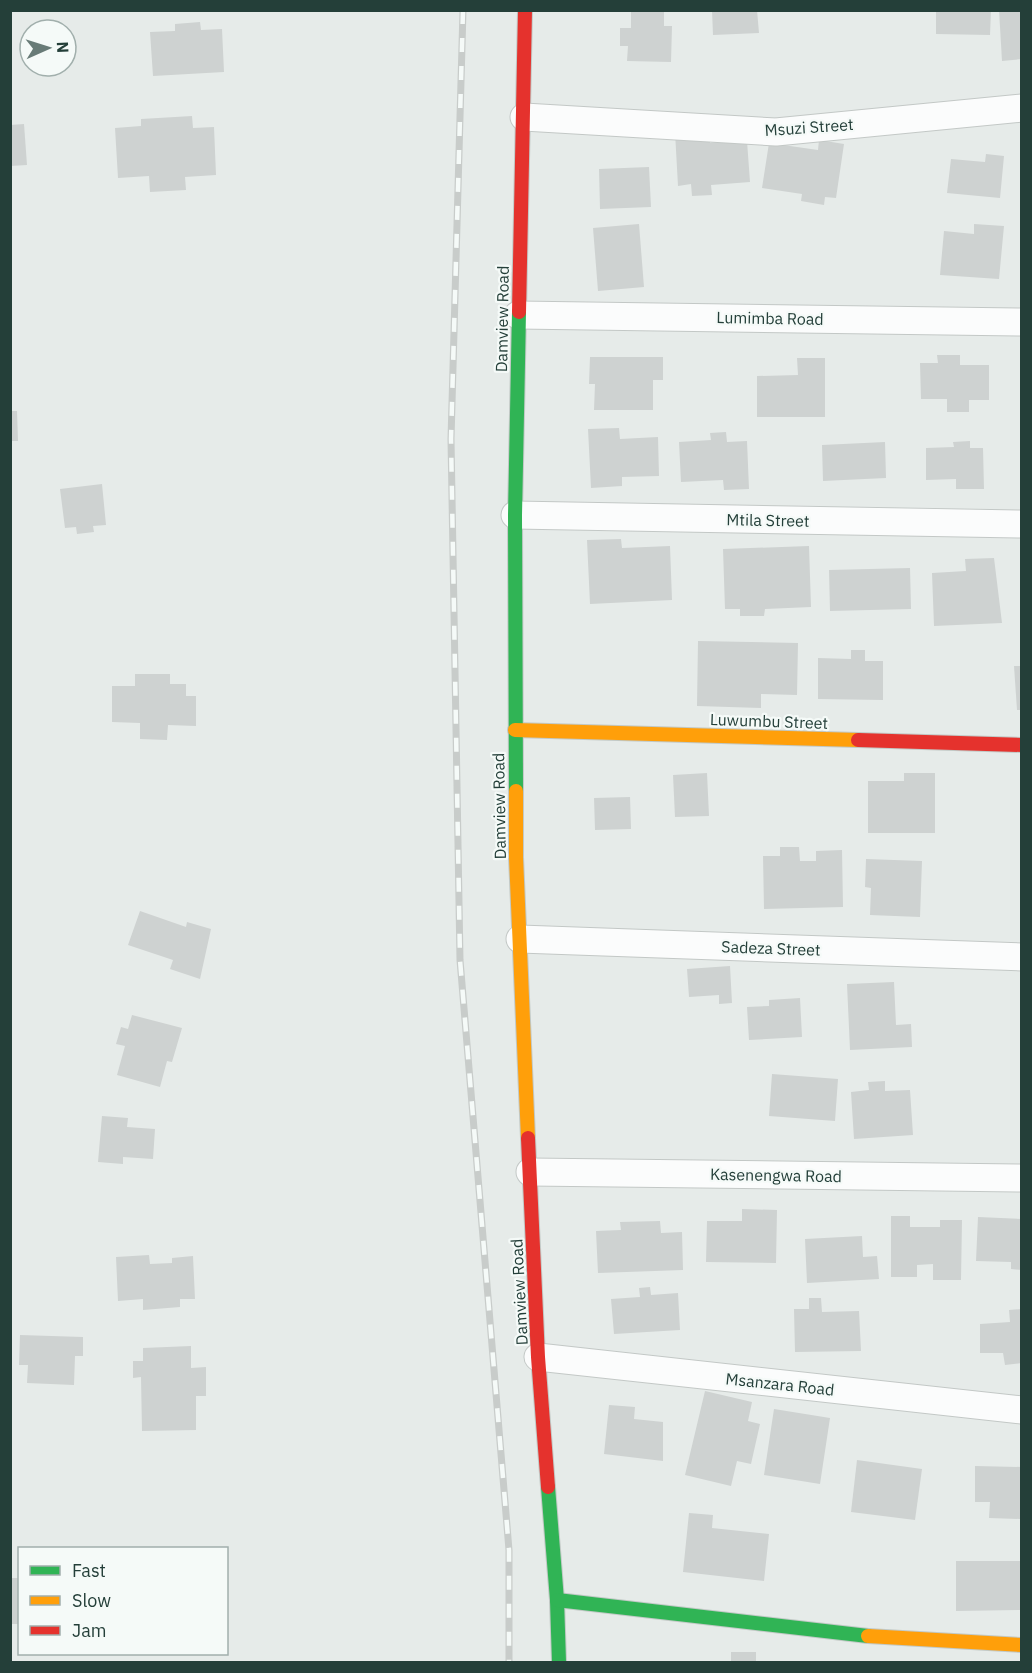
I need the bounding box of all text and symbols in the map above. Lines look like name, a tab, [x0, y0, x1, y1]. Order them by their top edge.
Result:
north arrow	[18, 18, 78, 78]
text: N	[53, 41, 73, 54]
street label: Msuzi Street	[764, 114, 854, 140]
street label: Damview Road	[491, 266, 513, 372]
street label: Lumimba Road	[716, 307, 824, 329]
street label: Mtila Street	[726, 509, 810, 531]
street label: Luwumbu Street	[710, 709, 828, 733]
street label: Damview Road	[488, 753, 510, 859]
street label: Sadeza Street	[721, 936, 821, 960]
street label: Kasenengwa Road	[710, 1164, 842, 1186]
street label: Damview Road	[506, 1238, 532, 1346]
street label: Msanzara Road	[725, 1368, 835, 1400]
legend	[18, 1547, 228, 1655]
text: Fast	[72, 1559, 106, 1582]
text: Slow	[72, 1589, 111, 1612]
text: Jam	[72, 1619, 107, 1642]

